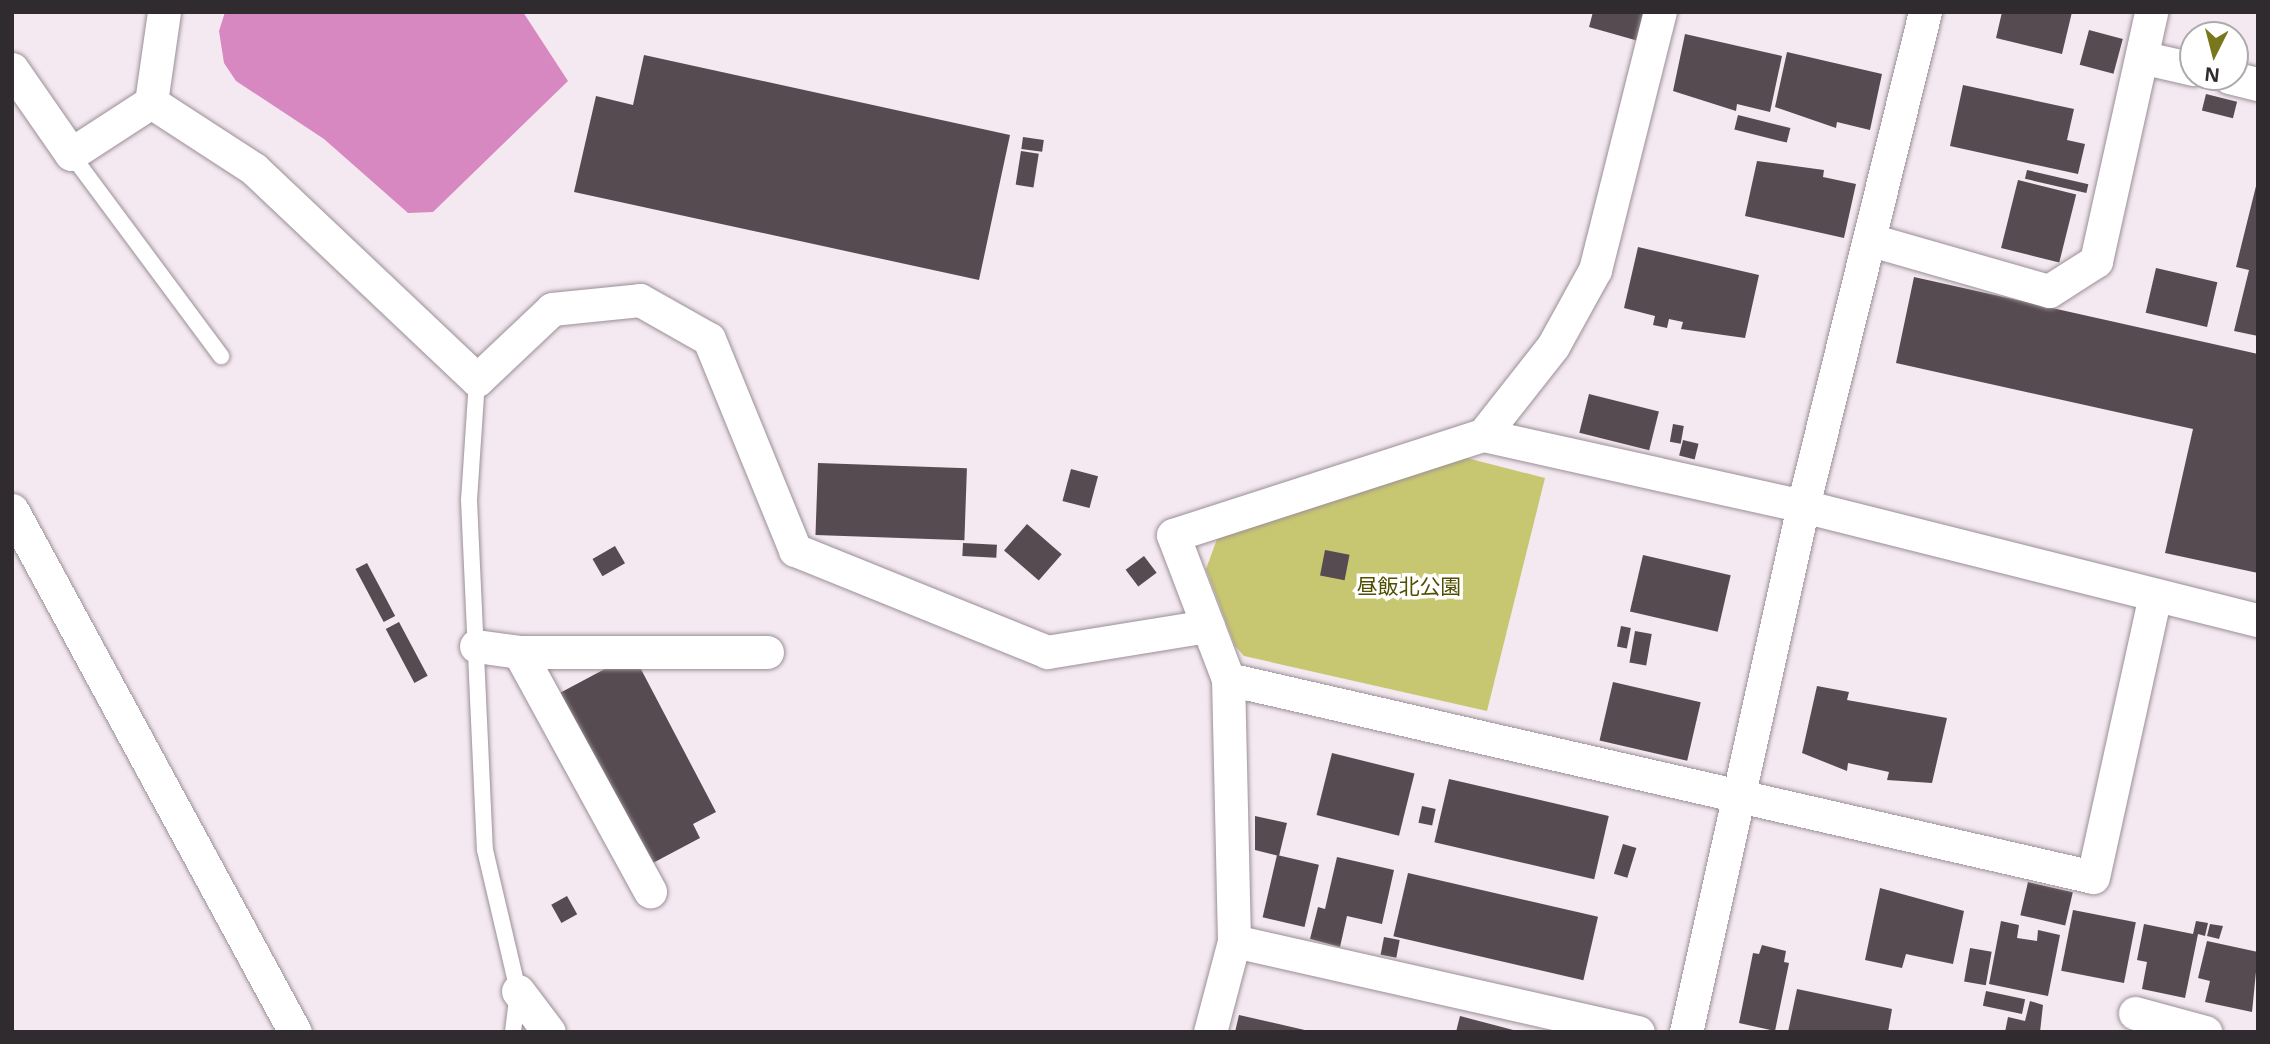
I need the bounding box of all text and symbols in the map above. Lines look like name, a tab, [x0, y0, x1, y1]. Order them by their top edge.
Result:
north arrow	[2179, 21, 2249, 91]
text: N	[2203, 61, 2221, 89]
park label: 昼飯北公園	[1357, 573, 1461, 599]

